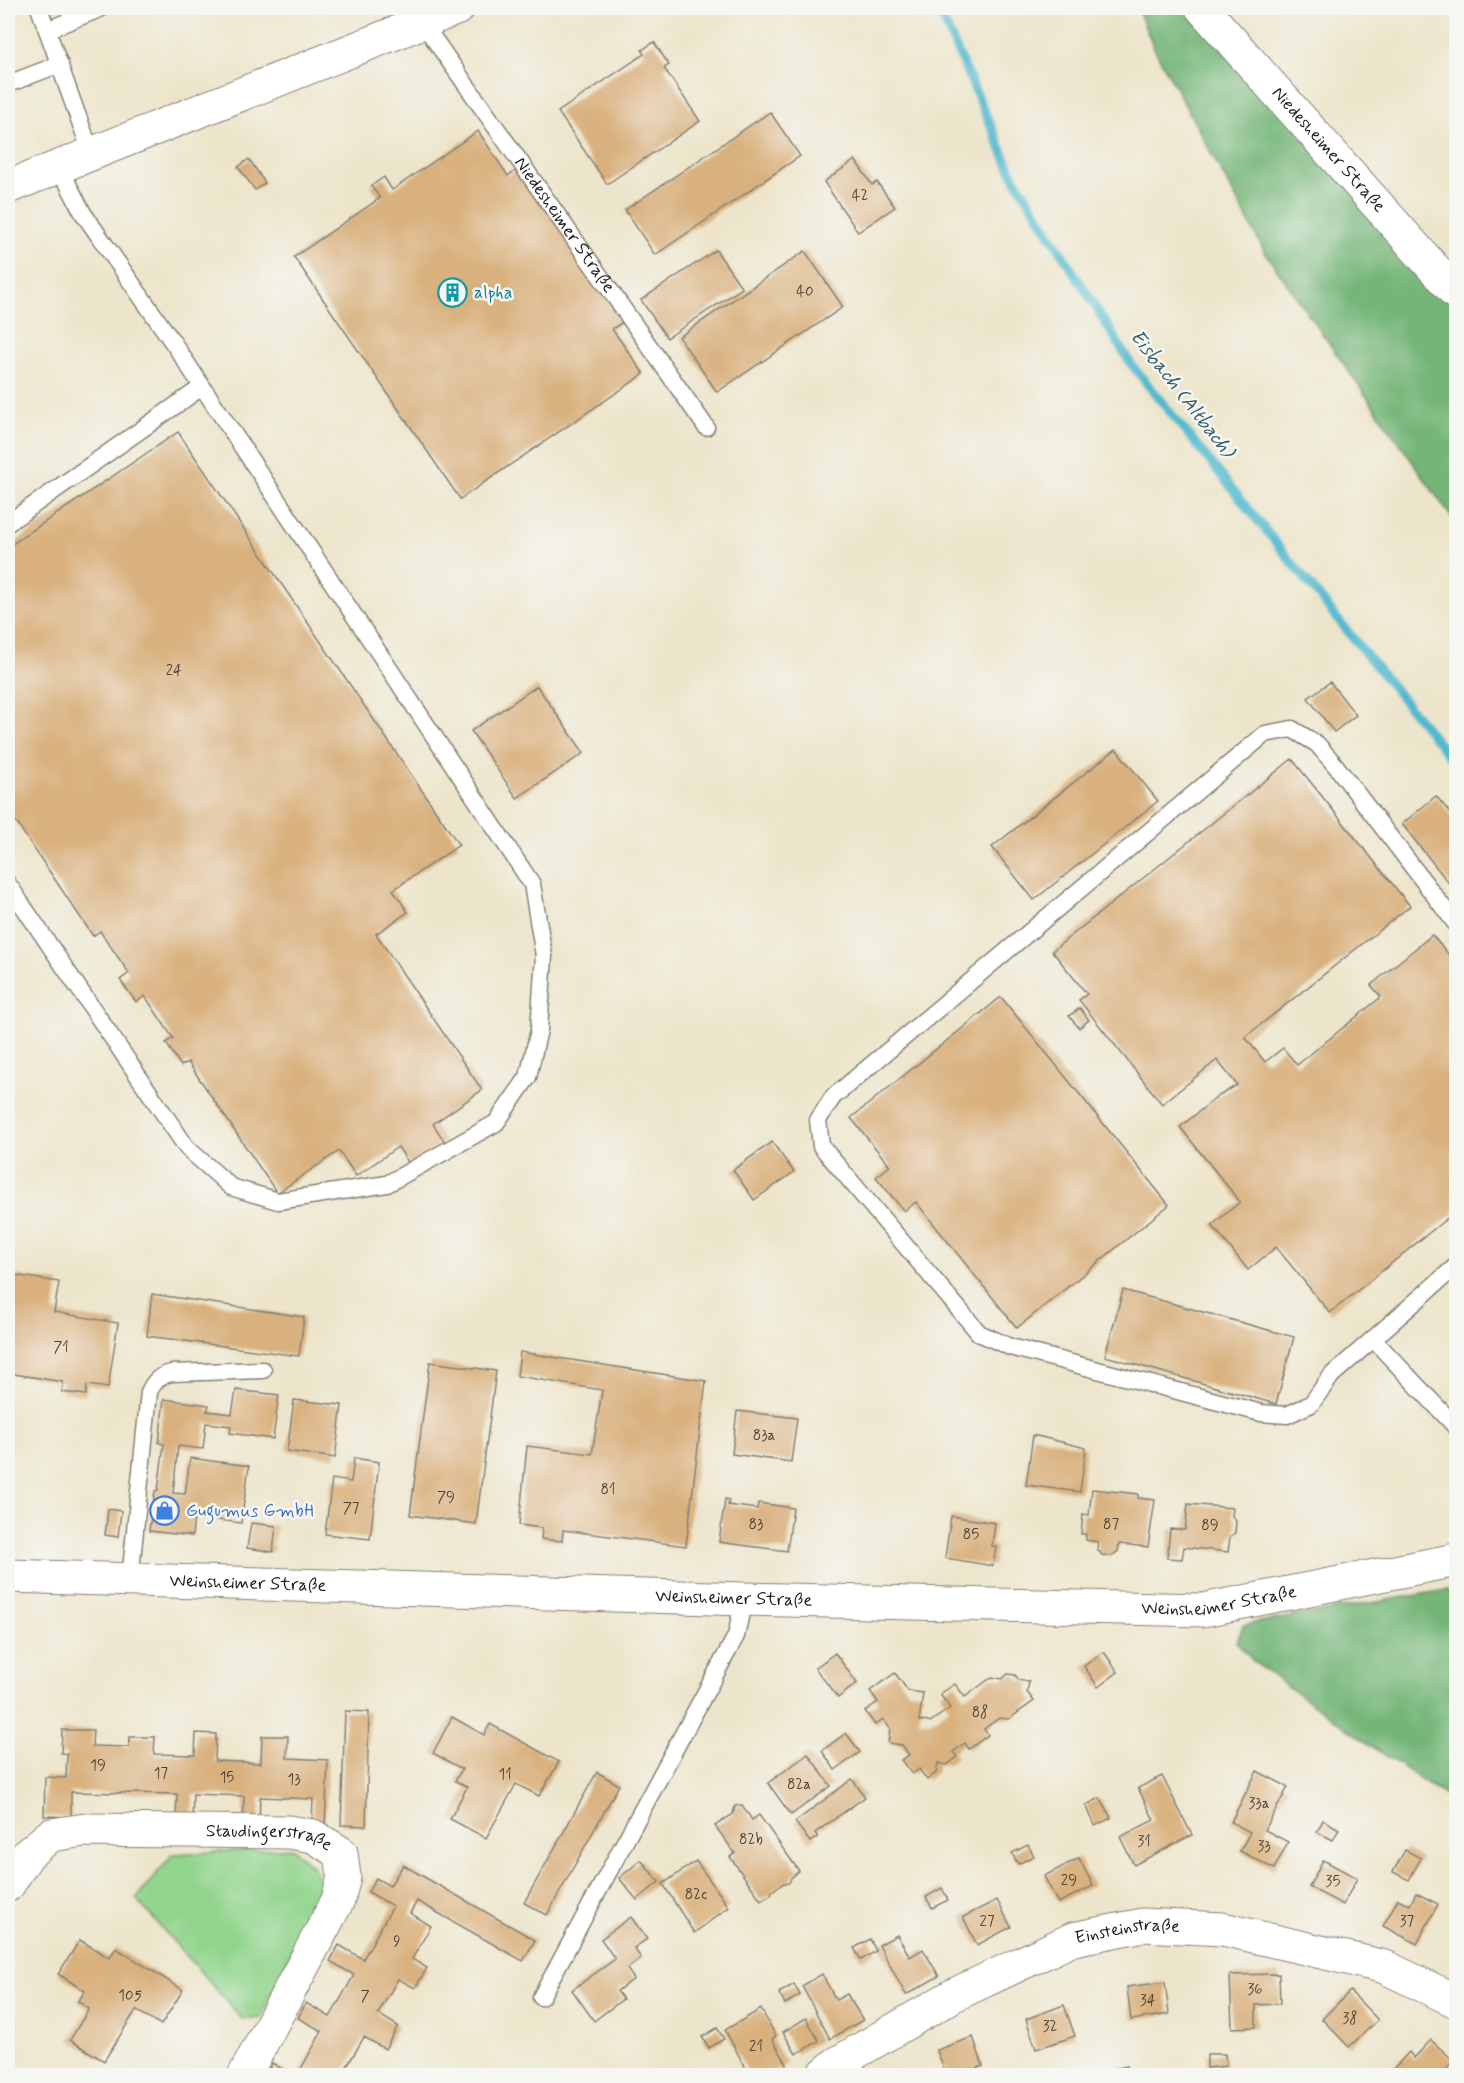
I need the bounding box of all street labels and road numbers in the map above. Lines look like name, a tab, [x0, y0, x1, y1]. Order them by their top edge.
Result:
street label: Niedesheimer Straße	[1266, 82, 1391, 218]
street label: Niedesheimer Straße	[508, 152, 620, 298]
street label: Weinsheimer Straße	[169, 1569, 327, 1598]
street label: Weinsheimer Straße	[1141, 1580, 1299, 1622]
street label: Weinsheimer Straße	[655, 1584, 813, 1613]
street label: Staudingerstraße	[206, 1819, 337, 1857]
street label: Einsteinstraße	[1073, 1913, 1181, 1950]

